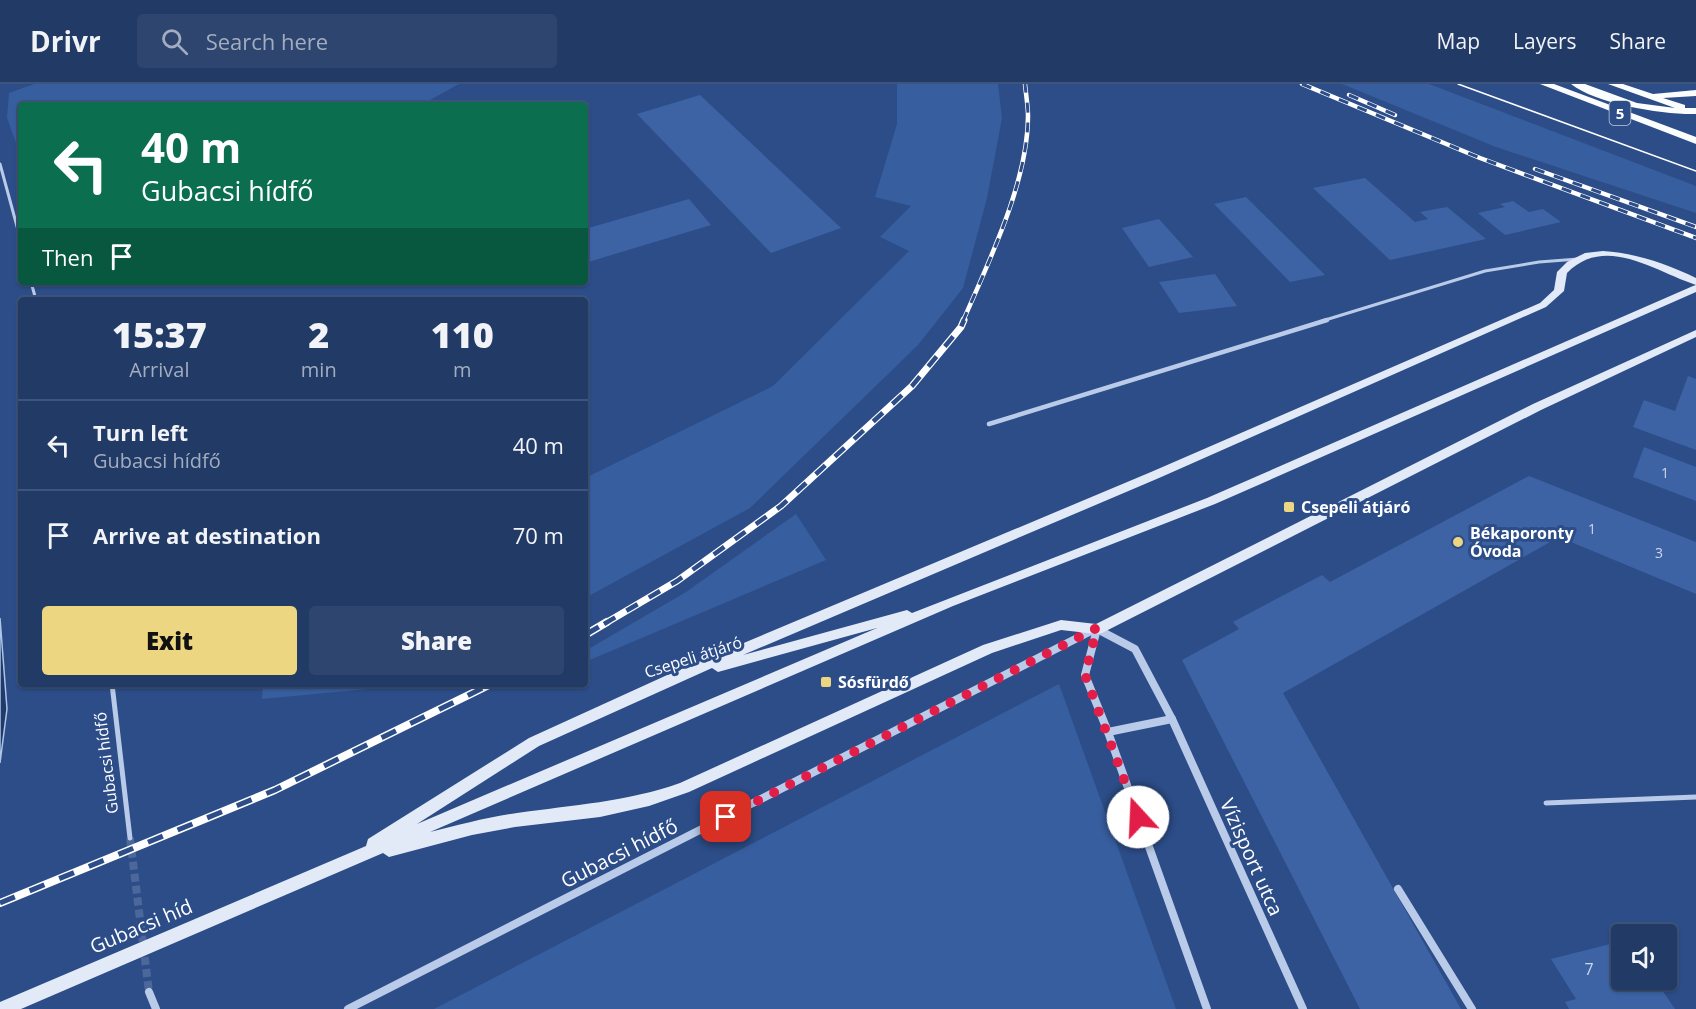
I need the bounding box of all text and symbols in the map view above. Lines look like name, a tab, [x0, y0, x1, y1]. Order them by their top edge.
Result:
search box	[137, 14, 557, 68]
text: Drivr	[30, 22, 101, 60]
icon: search	[158, 25, 191, 58]
text: Search here	[206, 26, 328, 56]
text: Map	[1437, 27, 1480, 55]
text: Layers	[1513, 27, 1577, 55]
text: Share	[1610, 27, 1666, 55]
road number: 5	[1610, 101, 1630, 125]
text: 40 m	[141, 118, 241, 175]
icon: left	[42, 126, 120, 204]
text: Gubacsi hídfő	[141, 172, 314, 209]
icon: arrive	[105, 240, 138, 273]
text: Then	[42, 242, 93, 272]
text: 15:37	[112, 310, 207, 359]
text: 2	[308, 310, 329, 359]
text: 110	[431, 310, 494, 359]
text: Arrival	[129, 356, 190, 383]
text: min	[301, 356, 337, 383]
text: m	[453, 356, 472, 383]
text: Turn left	[93, 417, 188, 447]
icon: left	[42, 429, 75, 462]
text: 40 m	[513, 430, 564, 460]
text: Gubacsi hídfő	[93, 447, 221, 474]
house number: 1	[1661, 463, 1669, 482]
place label: Csepeli átjáró	[1301, 496, 1411, 518]
marker: Csepeli átjáró	[1282, 500, 1296, 514]
icon: arrive	[42, 519, 75, 552]
house number: 1	[1588, 519, 1596, 538]
text: Arrive at destination	[93, 520, 321, 550]
text: 70 m	[513, 520, 564, 550]
place label: Békaporonty Óvoda	[1470, 522, 1574, 562]
marker: Békaporonty Óvoda	[1451, 535, 1465, 549]
house number: 3	[1655, 543, 1663, 562]
button: Exit	[42, 606, 297, 675]
button: Share	[309, 606, 564, 675]
street label: Csepeli átjáró	[641, 631, 745, 683]
place label: Sósfürdő	[838, 671, 909, 693]
marker: Sósfürdő	[819, 675, 833, 689]
street label: Gubacsi hídfő	[89, 711, 123, 815]
position arrow	[1106, 785, 1170, 849]
pin	[700, 791, 751, 842]
street label: Vízisport utca	[1214, 794, 1290, 920]
icon: arrive	[709, 800, 742, 833]
street label: Gubacsi hídfő	[556, 812, 682, 894]
street label: Gubacsi híd	[86, 892, 196, 960]
map controls	[1611, 924, 1677, 990]
button: sound	[1611, 924, 1677, 990]
house number: 7	[1584, 958, 1594, 980]

